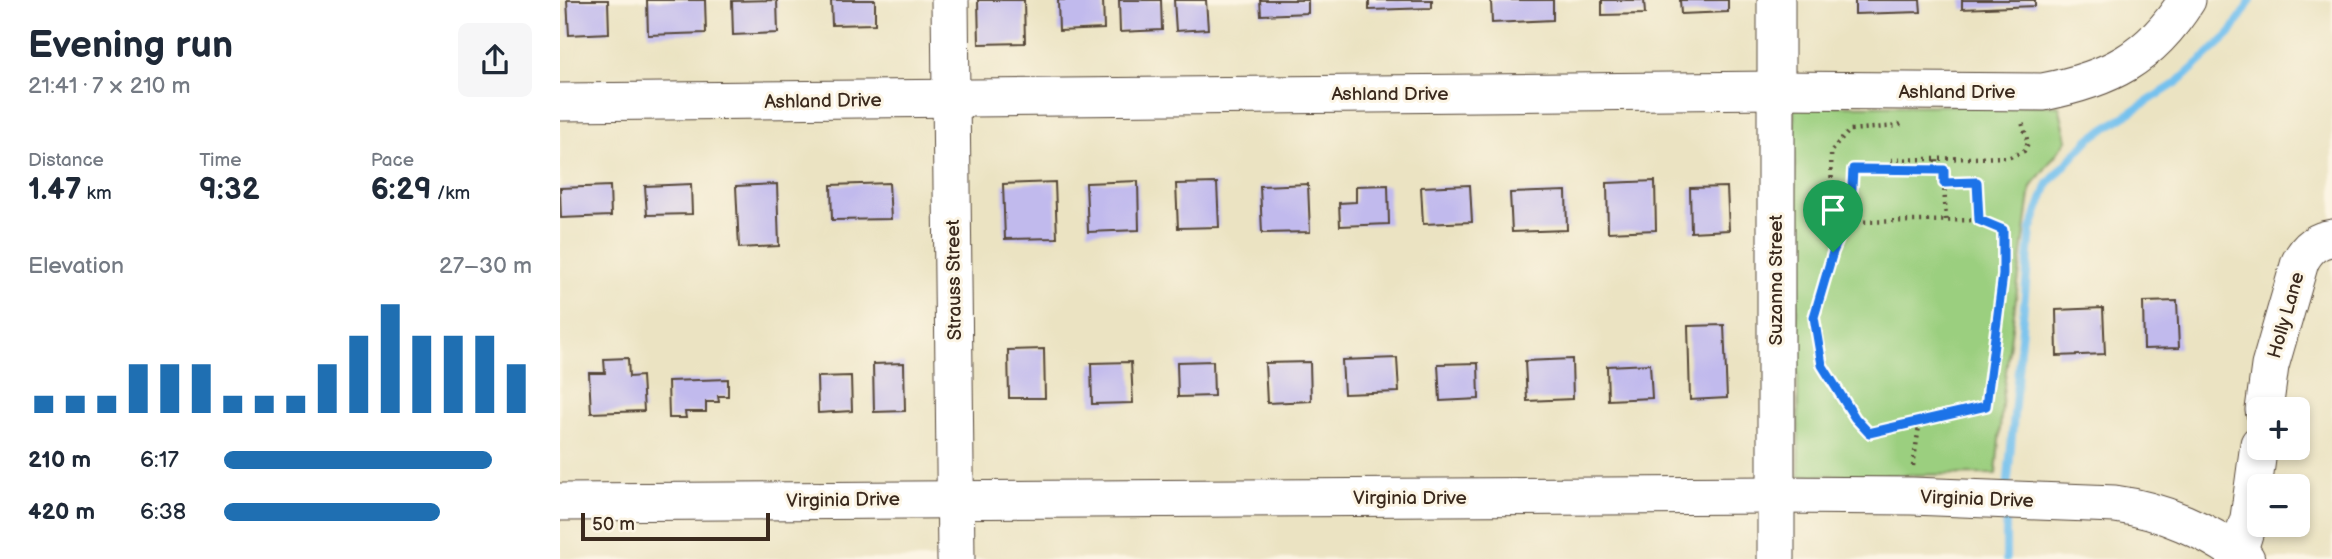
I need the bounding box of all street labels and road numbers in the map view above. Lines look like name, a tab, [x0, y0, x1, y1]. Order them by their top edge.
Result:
street label: Ashland Drive	[1898, 81, 2016, 104]
street label: Ashland Drive	[1331, 83, 1449, 106]
street label: Ashland Drive	[764, 89, 882, 114]
street label: Suzanna Street	[1765, 214, 1788, 345]
street label: Strauss Street	[942, 219, 967, 341]
street label: Holly Lane	[2263, 270, 2310, 361]
street label: Virginia Drive	[1920, 486, 2034, 513]
street label: Virginia Drive	[1353, 487, 1467, 510]
street label: Virginia Drive	[786, 488, 900, 513]

